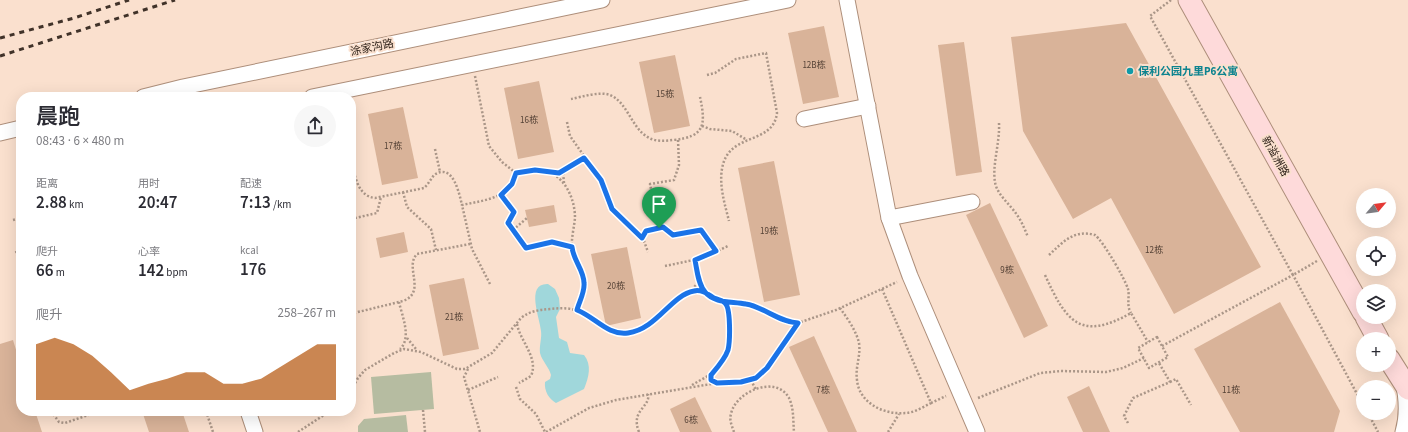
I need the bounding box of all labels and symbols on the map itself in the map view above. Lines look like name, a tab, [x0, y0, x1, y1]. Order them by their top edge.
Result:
street label: 涂家沟路	[349, 36, 395, 59]
house number: 12B栋	[802, 59, 826, 72]
place label: 保利公园九里P6公寓	[1138, 64, 1238, 79]
marker: 保利公园九里P6公寓	[1125, 66, 1135, 76]
house number: 15栋	[656, 88, 674, 101]
house number: 16栋	[520, 114, 538, 127]
street label: 新溢洲路	[1258, 133, 1293, 179]
house number: 17栋	[384, 140, 402, 153]
pin	[642, 187, 676, 228]
north arrow	[1356, 188, 1396, 228]
house number: 19栋	[760, 225, 778, 238]
house number: 12栋	[1145, 244, 1163, 257]
house number: 9栋	[1000, 264, 1014, 277]
house number: 20栋	[607, 280, 625, 293]
house number: 21栋	[445, 311, 463, 324]
house number: 7栋	[816, 384, 830, 397]
house number: 11栋	[1222, 384, 1240, 397]
house number: 6栋	[684, 414, 698, 427]

